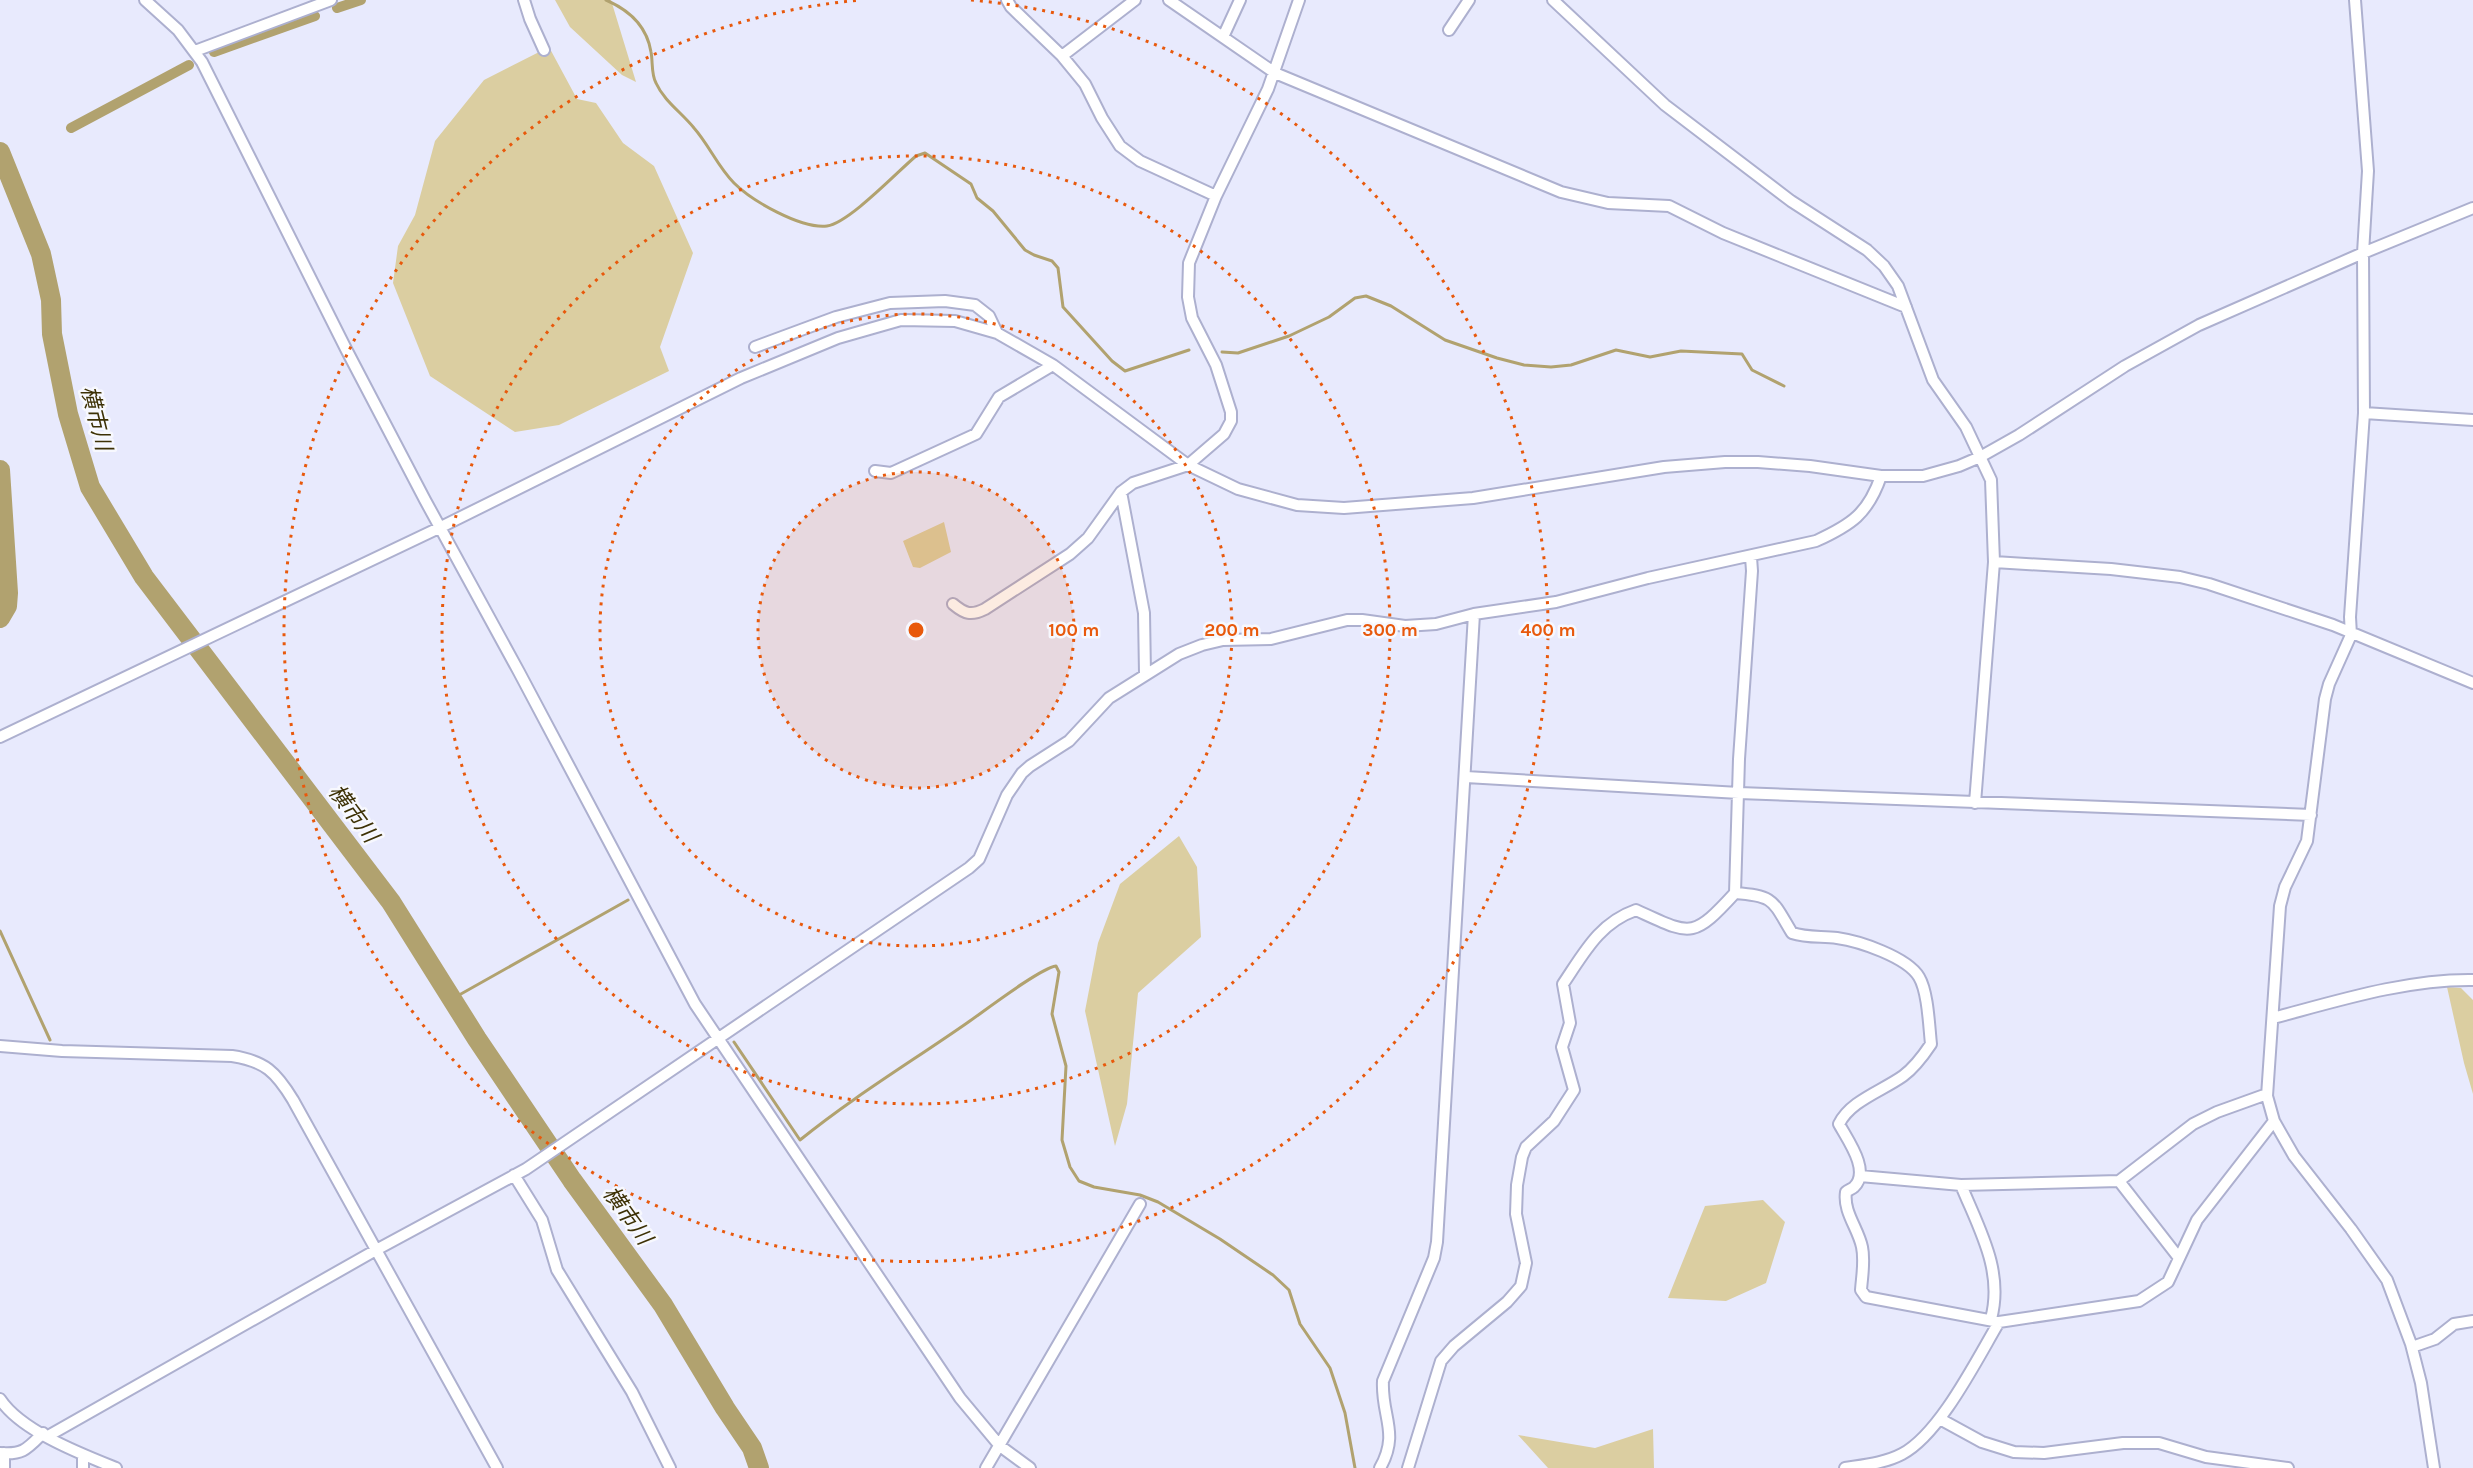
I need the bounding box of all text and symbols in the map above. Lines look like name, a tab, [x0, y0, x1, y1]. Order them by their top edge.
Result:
water label: 横市川	[75, 383, 117, 455]
text: 100 m	[1049, 619, 1099, 641]
text: 200 m	[1204, 619, 1260, 641]
text: 300 m	[1362, 619, 1418, 641]
text: 400 m	[1520, 619, 1576, 641]
centre of rings	[906, 620, 926, 640]
water label: 横市川	[323, 779, 385, 849]
water label: 横市川	[597, 1181, 658, 1252]

